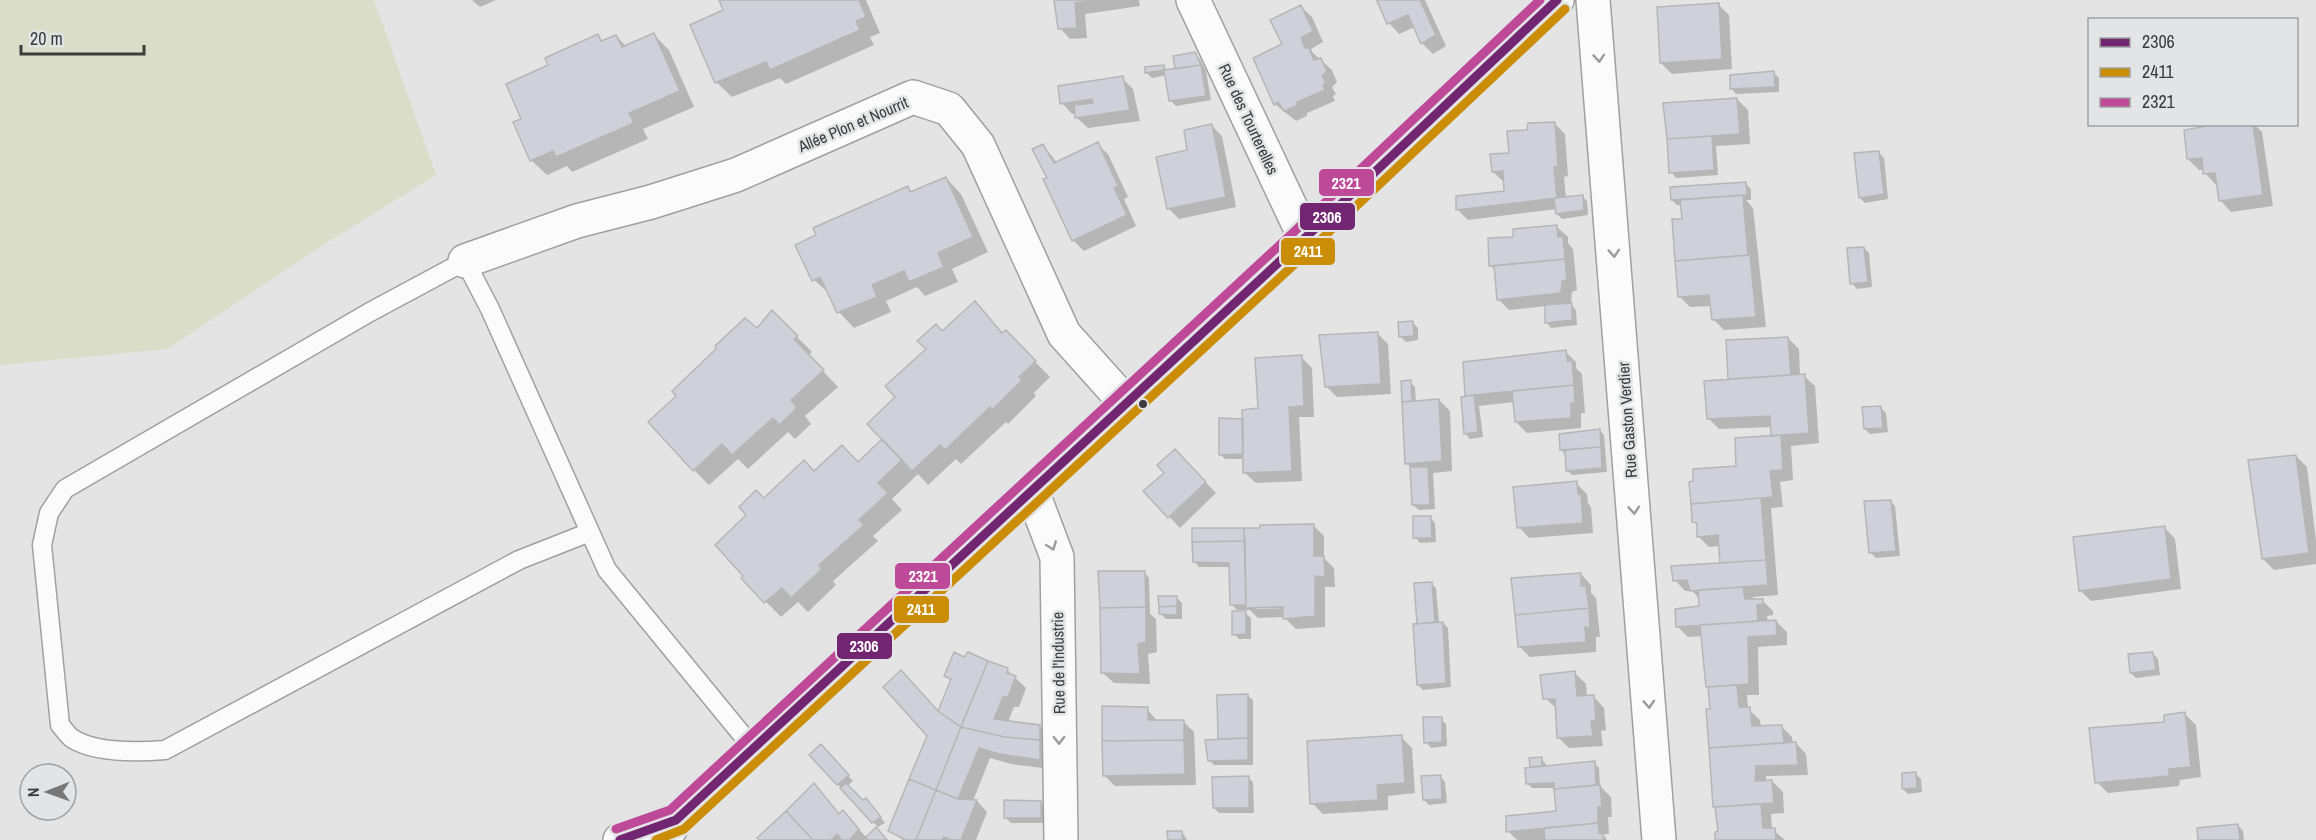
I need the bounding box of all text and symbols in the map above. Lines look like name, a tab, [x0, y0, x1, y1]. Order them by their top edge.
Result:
scale bar	[21, 18, 144, 56]
legend	[2088, 18, 2298, 126]
text: 20 m	[30, 26, 63, 51]
text: 2306	[2142, 29, 2175, 54]
one-way arrow	[1592, 54, 1605, 63]
text: 2411	[2142, 59, 2175, 84]
street label: Rue des Tourterelles	[1214, 60, 1284, 178]
text: 2321	[2142, 89, 2176, 114]
street label: Allée Plon et Nourrit	[794, 91, 912, 157]
line badge: 2321	[1318, 168, 1375, 197]
text: 2321	[1331, 172, 1361, 194]
line badge: 2306	[1299, 202, 1356, 231]
text: 2306	[1312, 206, 1342, 228]
line badge: 2411	[1280, 237, 1336, 266]
text: 2411	[1294, 240, 1323, 262]
one-way arrow	[1607, 248, 1620, 257]
street label: Rue Gaston Verdier	[1612, 361, 1642, 479]
unlabelled marker	[1137, 398, 1149, 410]
one-way arrow	[1627, 505, 1640, 514]
one-way arrow	[1045, 540, 1058, 550]
line badge: 2321	[894, 562, 951, 590]
text: 2321	[908, 565, 938, 587]
line badge: 2411	[893, 595, 950, 624]
text: 2411	[907, 598, 936, 620]
street label: Rue de l'Industrie	[1046, 612, 1070, 714]
line badge: 2306	[836, 632, 893, 660]
text: 2306	[849, 635, 879, 657]
one-way arrow	[1642, 700, 1655, 709]
one-way arrow	[1053, 735, 1065, 744]
north arrow	[18, 762, 78, 822]
text: N	[22, 787, 44, 797]

